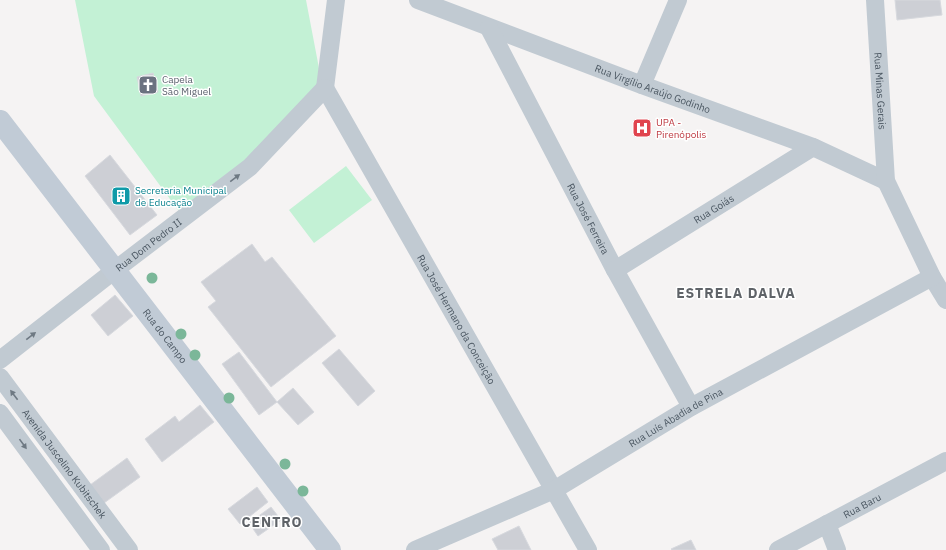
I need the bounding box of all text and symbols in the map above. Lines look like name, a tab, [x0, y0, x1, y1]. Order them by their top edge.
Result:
street label: Rua Minas Gerais	[872, 52, 889, 130]
street label: Rua Virgílio Araújo Godinho	[593, 61, 713, 116]
place label: Capela São Miguel	[162, 73, 211, 98]
church icon: Capela São Miguel	[137, 74, 159, 96]
place label: UPA - Pirenópolis	[656, 116, 707, 141]
hospital icon: UPA - Pirenópolis	[631, 117, 653, 139]
one-way arrow	[229, 174, 240, 182]
street label: Rua José Ferreira	[564, 181, 612, 257]
place label: Secretaria Municipal de Educação	[135, 184, 227, 209]
building icon: Secretaria Municipal de Educação	[110, 185, 132, 207]
street label: Rua Goiás	[691, 191, 736, 226]
street label: Rua Dom Pedro II	[113, 215, 184, 274]
street label: Rua José Hermano da Conceição	[415, 252, 499, 387]
district label: ESTRELA DALVA	[676, 284, 796, 302]
street label: Rua do Campo	[140, 306, 191, 366]
one-way arrow	[25, 332, 36, 340]
street label: Rua Luís Abadia de Pina	[626, 384, 725, 450]
one-way arrow	[9, 390, 18, 401]
street label: Avenida Juscelino Kubitschek	[19, 406, 110, 522]
one-way arrow	[19, 439, 27, 450]
street label: Rua Baru	[841, 490, 883, 521]
district label: CENTRO	[241, 513, 303, 531]

